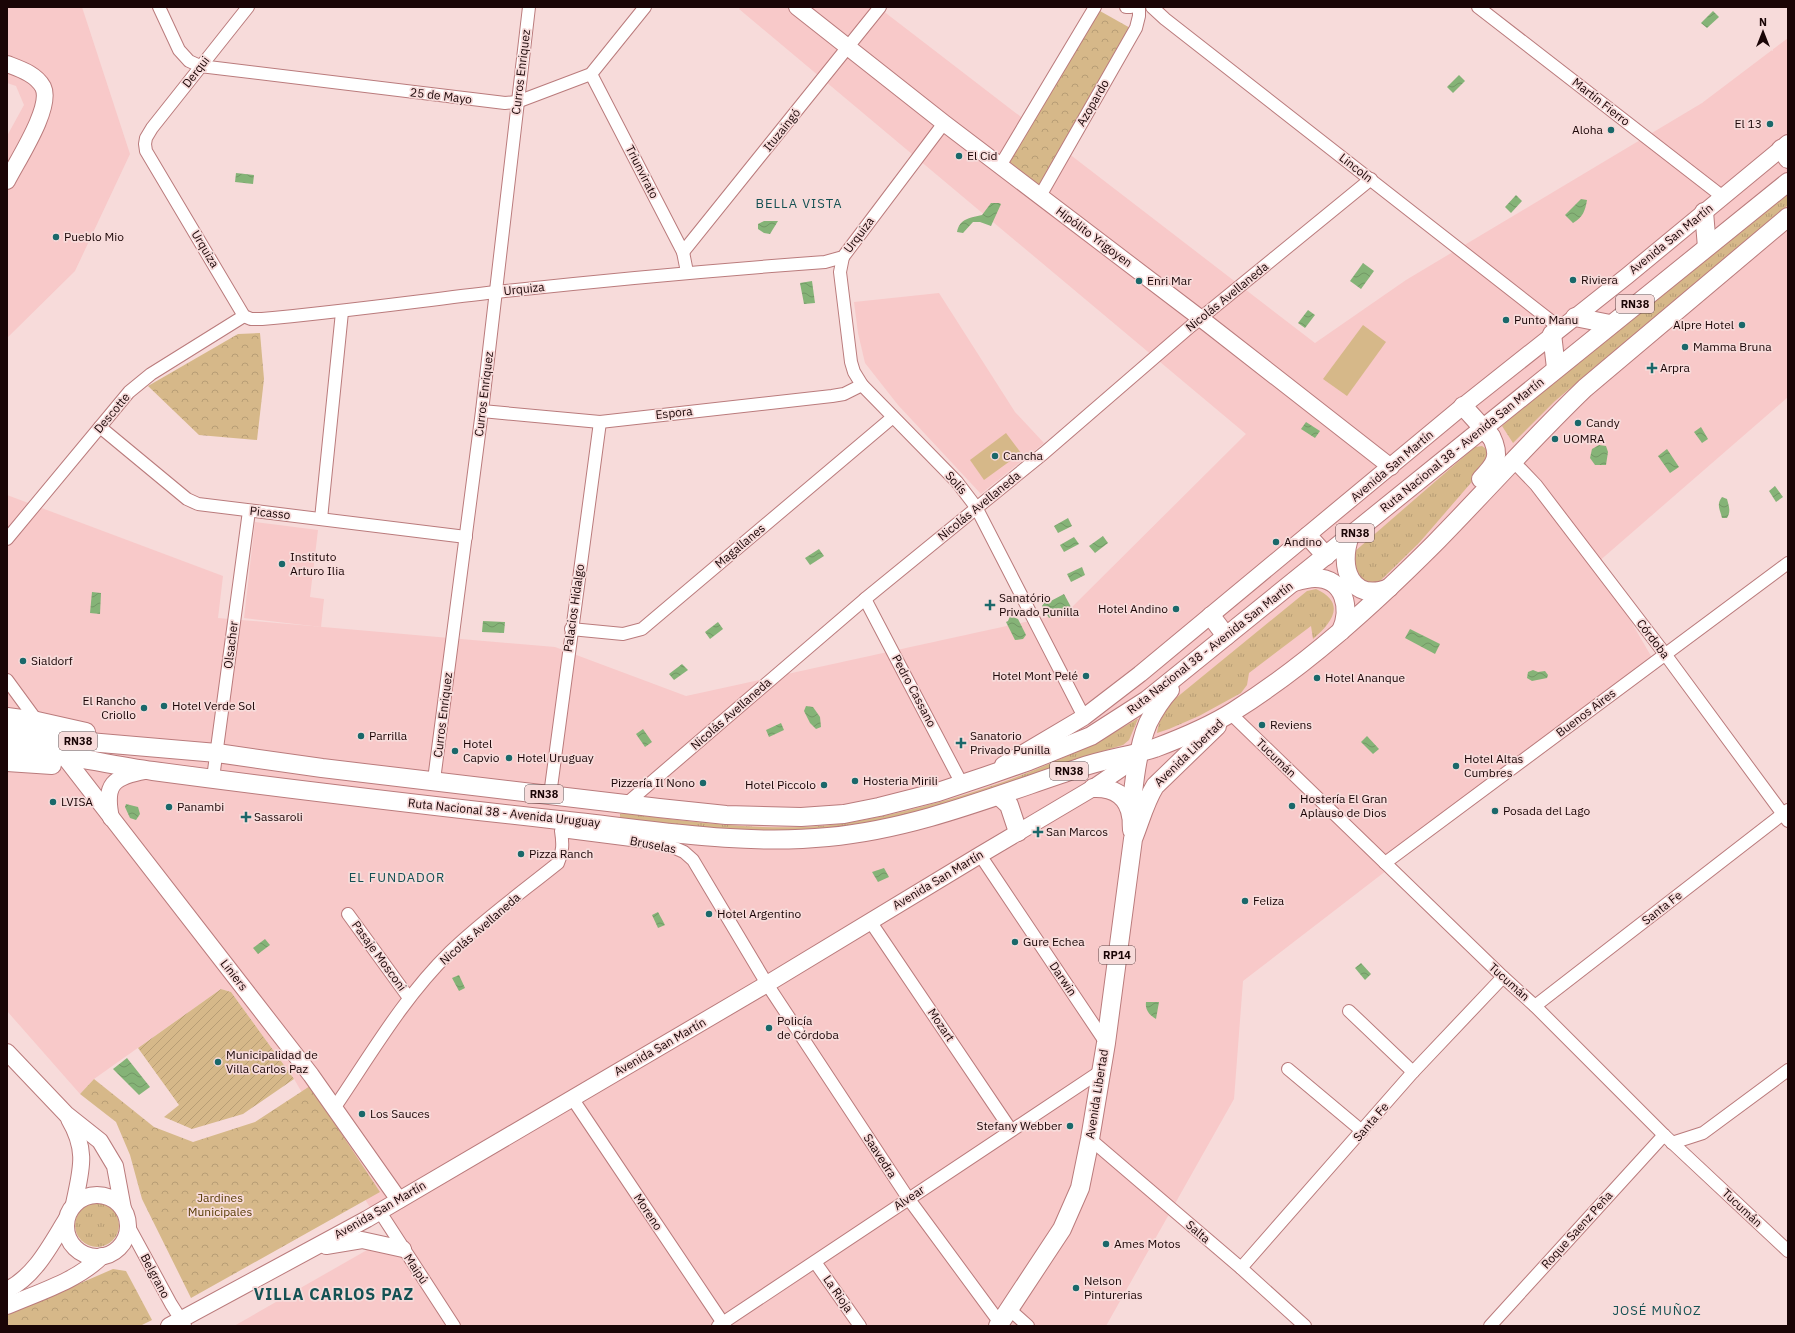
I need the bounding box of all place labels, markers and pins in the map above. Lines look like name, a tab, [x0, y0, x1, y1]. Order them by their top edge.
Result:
place label: El 13	[1735, 116, 1762, 131]
marker: El 13	[1765, 119, 1775, 129]
place label: Aloha	[1572, 122, 1604, 137]
marker: Aloha	[1606, 125, 1616, 135]
place label: El Cid	[967, 148, 998, 163]
marker: El Cid	[954, 151, 964, 161]
place label: Pueblo Mio	[64, 229, 124, 244]
marker: Pueblo Mio	[51, 232, 61, 242]
place label: Riviera	[1581, 272, 1619, 287]
place label: Enri Mar	[1147, 273, 1192, 288]
marker: Riviera	[1568, 275, 1578, 285]
marker: Enri Mar	[1134, 276, 1144, 286]
place label: Punto Manu	[1514, 312, 1578, 327]
marker: Punto Manu	[1501, 315, 1511, 325]
place label: Alpre Hotel	[1673, 317, 1734, 332]
marker: Alpre Hotel	[1737, 320, 1747, 330]
place label: Mamma Bruna	[1693, 339, 1772, 354]
marker: Mamma Bruna	[1680, 342, 1690, 352]
place label: Arpra	[1660, 360, 1690, 375]
marker: Arpra	[1647, 363, 1657, 373]
place label: Candy	[1586, 415, 1620, 430]
marker: Candy	[1573, 418, 1583, 428]
place label: UOMRA	[1563, 431, 1605, 446]
marker: UOMRA	[1550, 434, 1560, 444]
place label: Cancha	[1003, 448, 1044, 463]
marker: Cancha	[990, 451, 1000, 461]
place label: Andino	[1284, 534, 1322, 549]
marker: Andino	[1271, 537, 1281, 547]
place label: Instituto Arturo Ilia	[290, 549, 345, 578]
marker: Instituto Arturo Ilia	[277, 559, 287, 569]
place label: Sanatório Privado Punilla	[999, 590, 1080, 619]
marker: Sanatório Privado Punilla	[984, 599, 996, 611]
place label: Hotel Andino	[1098, 601, 1168, 616]
marker: Hotel Andino	[1171, 604, 1181, 614]
place label: Sialdorf	[31, 653, 73, 668]
marker: Sialdorf	[18, 656, 28, 666]
place label: Hotel Mont Pelé	[992, 668, 1078, 683]
place label: Hotel Ananque	[1325, 670, 1406, 685]
marker: Hotel Mont Pelé	[1081, 671, 1091, 681]
marker: Hotel Ananque	[1312, 673, 1322, 683]
place label: El Rancho Criollo	[83, 693, 136, 722]
place label: Hotel Verde Sol	[172, 698, 255, 713]
marker: Hotel Verde Sol	[159, 701, 169, 711]
marker: El Rancho Criollo	[139, 703, 149, 713]
place label: Reviens	[1270, 717, 1312, 732]
marker: Reviens	[1257, 720, 1267, 730]
place label: Parrilla	[369, 728, 408, 743]
place label: Sanatorio Privado Punilla	[970, 728, 1051, 757]
marker: Parrilla	[356, 731, 366, 741]
place label: Hotel Capvio	[463, 736, 500, 765]
marker: Sanatorio Privado Punilla	[955, 737, 967, 749]
marker: Hotel Capvio	[450, 746, 460, 756]
place label: Hotel Uruguay	[517, 750, 594, 765]
place label: Hotel Altas Cumbres	[1464, 751, 1524, 780]
marker: Hotel Uruguay	[504, 753, 514, 763]
marker: Hotel Altas Cumbres	[1451, 761, 1461, 771]
place label: Hosteria Mirili	[863, 773, 938, 788]
place label: Pizzería Il Nono	[611, 775, 695, 790]
marker: Hosteria Mirili	[850, 776, 860, 786]
place label: Hotel Piccolo	[745, 777, 816, 792]
marker: Pizzería Il Nono	[698, 778, 708, 788]
marker: Hotel Piccolo	[819, 780, 829, 790]
place label: Hostería El Gran Aplauso de Dios	[1300, 791, 1387, 820]
place label: LVISA	[61, 794, 93, 809]
marker: LVISA	[48, 797, 58, 807]
place label: Panambi	[177, 799, 224, 814]
marker: Hostería El Gran Aplauso de Dios	[1287, 801, 1297, 811]
marker: Panambi	[164, 802, 174, 812]
place label: Posada del Lago	[1503, 803, 1591, 818]
marker: Posada del Lago	[1490, 806, 1500, 816]
place label: Sassaroli	[254, 809, 303, 824]
marker: Sassaroli	[241, 812, 251, 822]
place label: San Marcos	[1046, 824, 1108, 839]
marker: San Marcos	[1033, 827, 1043, 837]
place label: Pizza Ranch	[529, 846, 593, 861]
marker: Pizza Ranch	[516, 849, 526, 859]
place label: Feliza	[1253, 893, 1285, 908]
marker: Feliza	[1240, 896, 1250, 906]
place label: Hotel Argentino	[717, 906, 802, 921]
marker: Hotel Argentino	[704, 909, 714, 919]
place label: Gure Echea	[1023, 934, 1085, 949]
marker: Gure Echea	[1010, 937, 1020, 947]
place label: Policía de Córdoba	[777, 1013, 840, 1042]
marker: Policía de Córdoba	[764, 1023, 774, 1033]
place label: Municipalidad de Villa Carlos Paz	[226, 1047, 318, 1076]
marker: Municipalidad de Villa Carlos Paz	[213, 1057, 223, 1067]
place label: Los Sauces	[370, 1106, 430, 1121]
marker: Los Sauces	[357, 1109, 367, 1119]
place label: Stefany Webber	[976, 1118, 1063, 1133]
marker: Stefany Webber	[1065, 1121, 1075, 1131]
place label: Ames Motos	[1114, 1236, 1181, 1251]
marker: Ames Motos	[1101, 1239, 1111, 1249]
place label: Nelson Pinturerias	[1084, 1273, 1143, 1302]
marker: Nelson Pinturerias	[1071, 1283, 1081, 1293]

